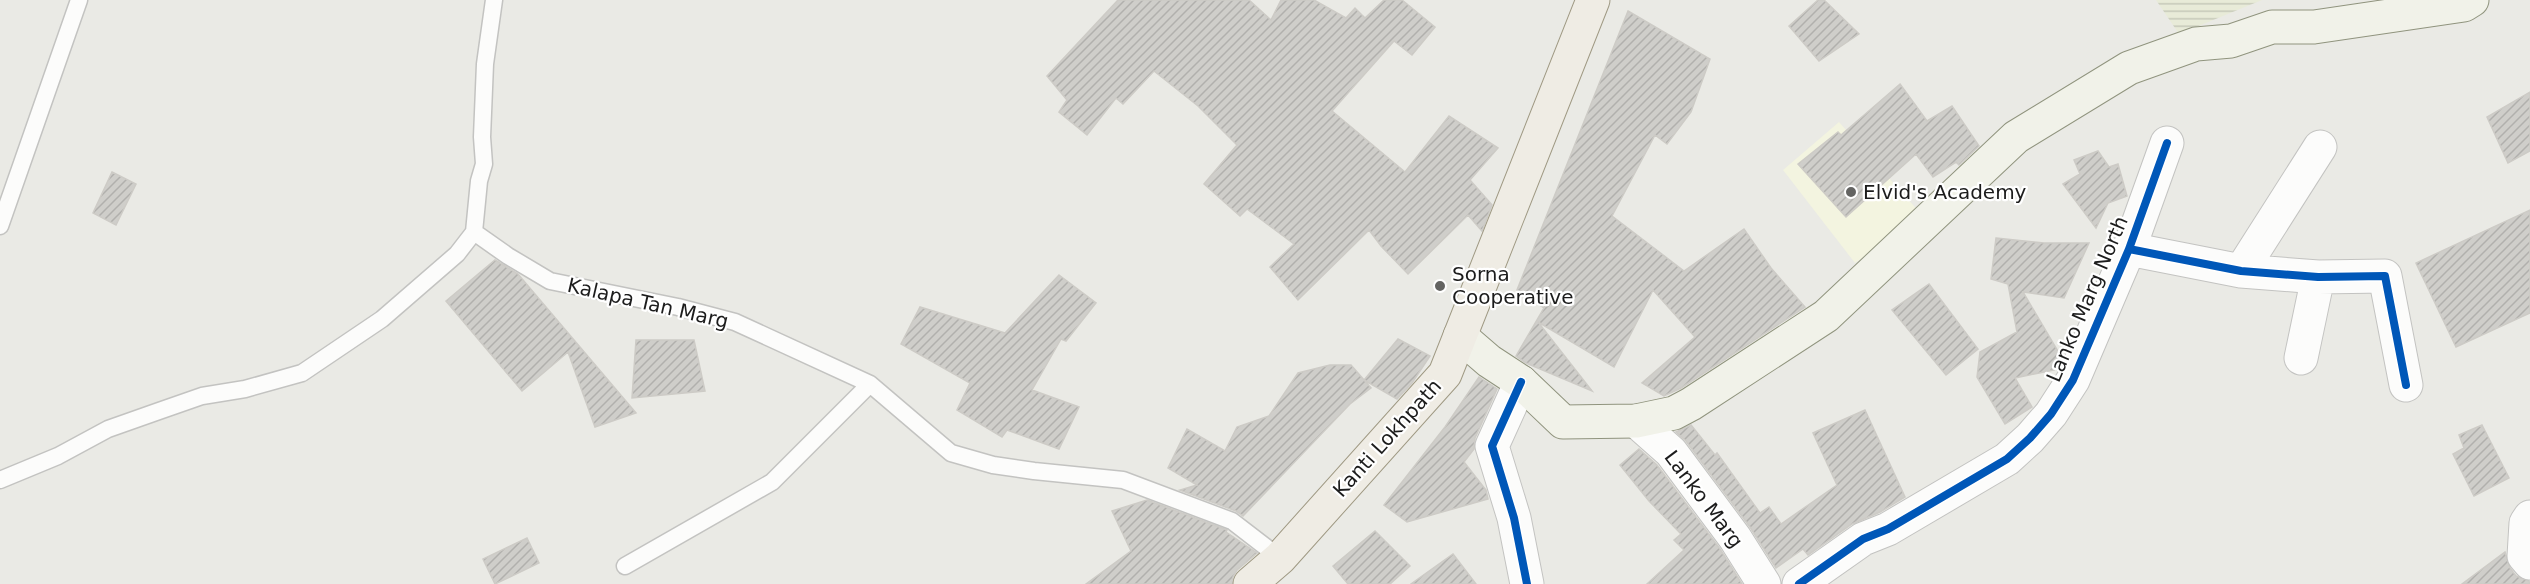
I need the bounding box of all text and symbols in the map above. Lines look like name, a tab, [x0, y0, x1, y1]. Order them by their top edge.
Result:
place label: Elvid's Academy	[1863, 180, 2027, 204]
marker: Elvid's Academy	[1844, 185, 1858, 199]
street label: Lanko Marg North	[2041, 212, 2133, 386]
place label: Sorna Cooperative	[1452, 262, 1573, 309]
street label: Kalapa Tan Marg	[565, 273, 731, 333]
marker: Sorna Cooperative	[1433, 279, 1447, 293]
street label: Kanti Lokhpath	[1328, 374, 1446, 502]
street label: Lanko Marg	[1660, 446, 1748, 552]

